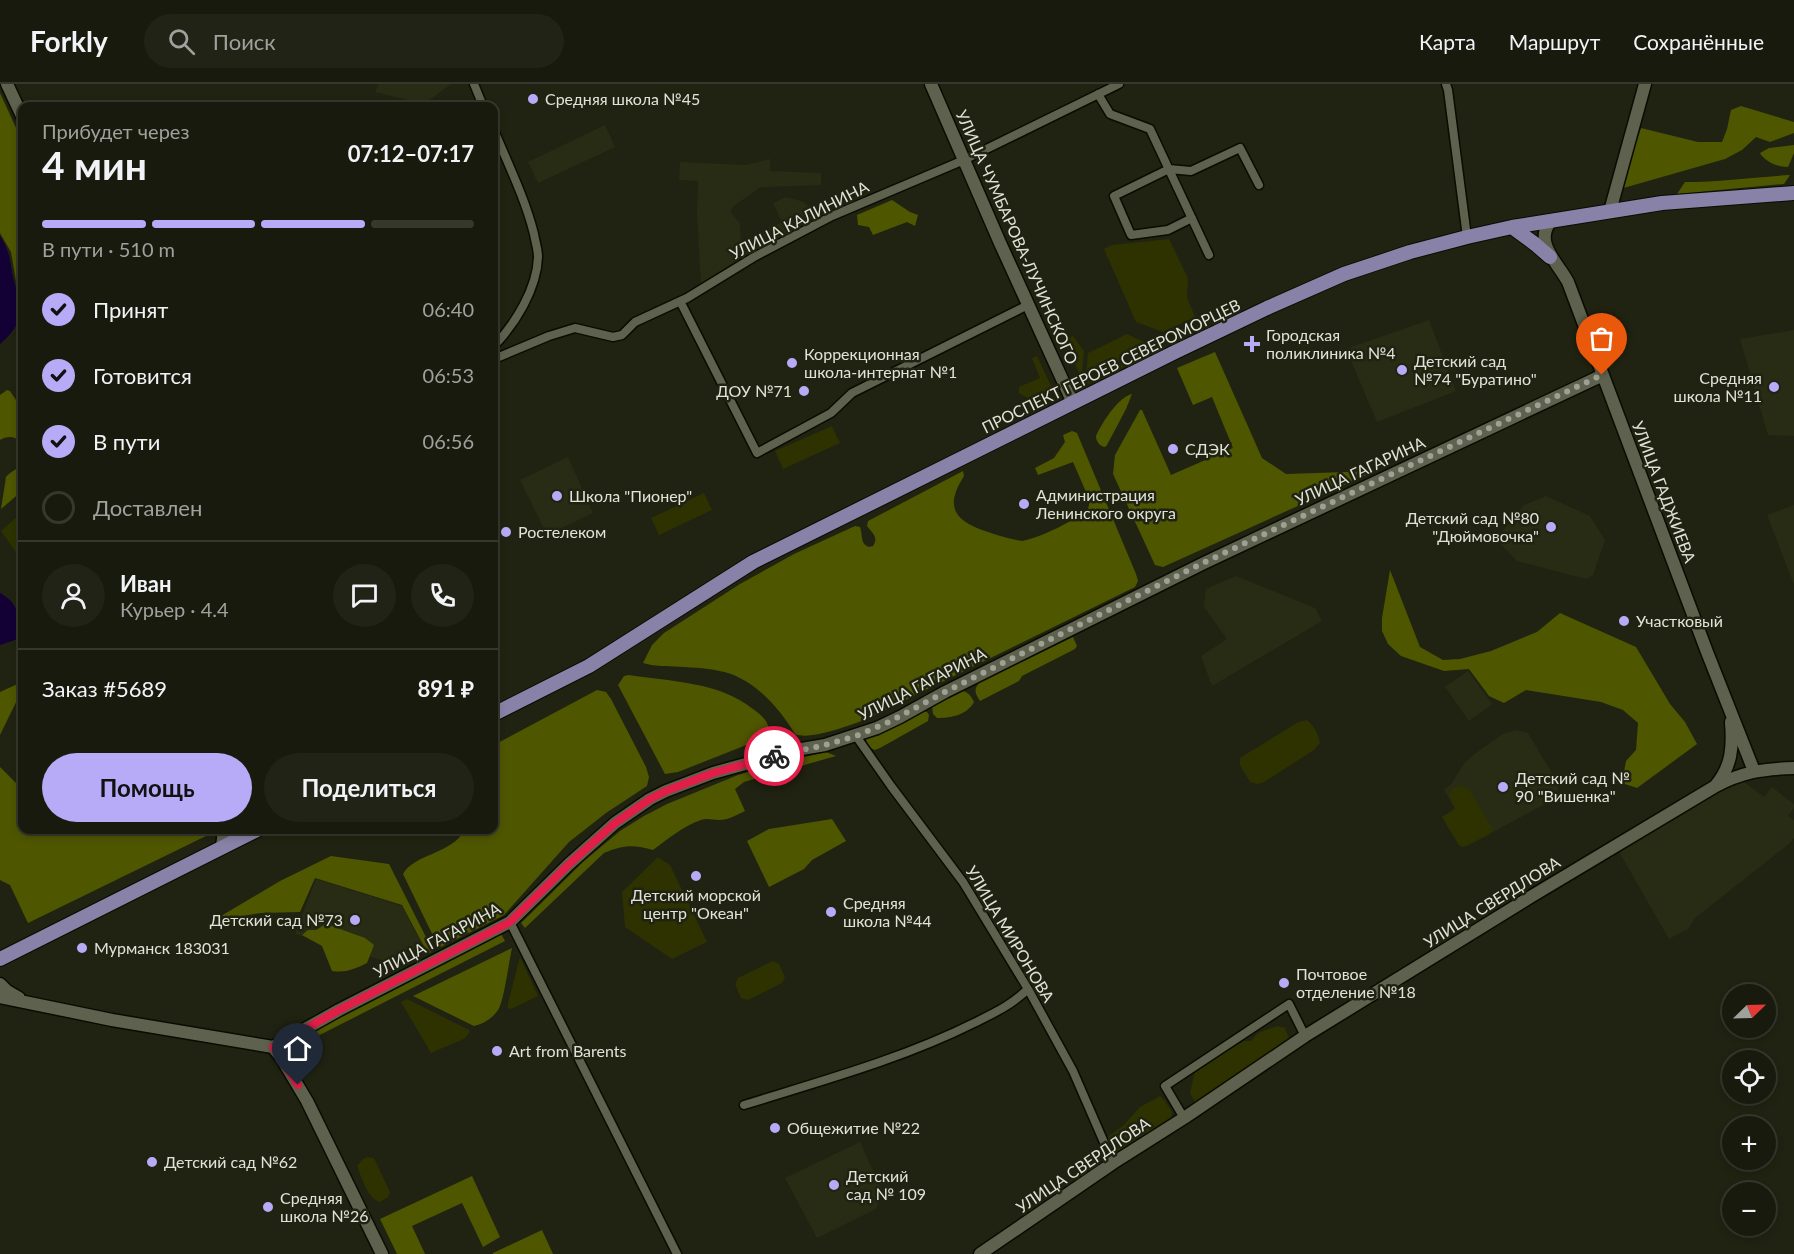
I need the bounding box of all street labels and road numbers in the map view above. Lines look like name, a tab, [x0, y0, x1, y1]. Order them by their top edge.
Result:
street label: УЛИЦА ЧУМБАРОВА-ЛУЧИНСКОГО	[953, 107, 1082, 367]
street label: УЛИЦА КАЛИНИНА	[726, 176, 872, 263]
street label: ПРОСПЕКТ ГЕРОЕВ СЕВЕРОМОРЦЕВ	[978, 294, 1243, 437]
street label: УЛИЦА ГАДЖИЕВА	[1629, 418, 1700, 565]
street label: УЛИЦА ГАГАРИНА	[1292, 432, 1428, 509]
street label: УЛИЦА ГАГАРИНА	[855, 643, 989, 724]
street label: УЛИЦА СВЕРДЛОВА	[1420, 852, 1564, 951]
street label: УЛИЦА МИРОНОВА	[962, 862, 1059, 1006]
street label: УЛИЦА ГАГАРИНА	[370, 898, 504, 981]
street label: УЛИЦА СВЕРДЛОВА	[1012, 1113, 1153, 1216]

